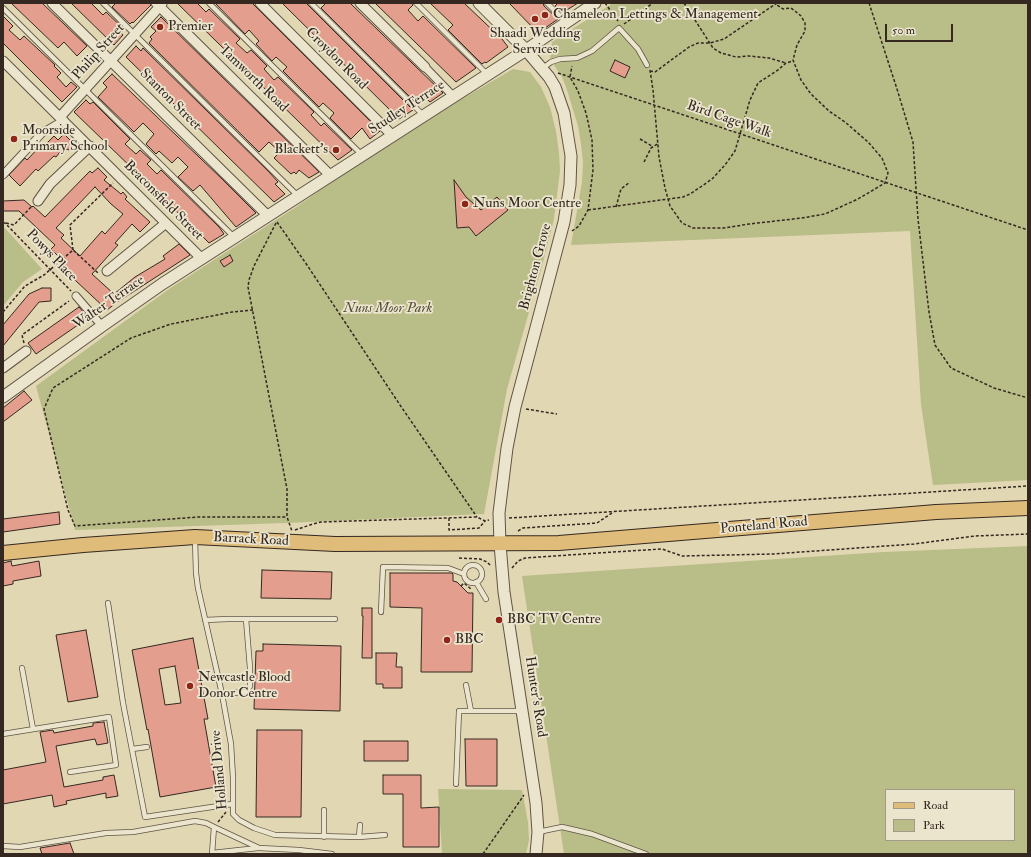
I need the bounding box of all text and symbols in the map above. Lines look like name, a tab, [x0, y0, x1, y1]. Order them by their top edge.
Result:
place label: Chameleon Lettings & Management	[553, 7, 758, 23]
marker: Chameleon Lettings & Management	[540, 10, 550, 20]
marker: Shaadi Wedding Services	[530, 14, 540, 24]
scale bar	[887, 16, 955, 42]
place label: Premier	[168, 19, 213, 35]
street label: Philip Street	[69, 20, 129, 84]
marker: Premier	[155, 22, 165, 32]
text: 50 m	[892, 23, 915, 38]
street label: Croydon Road	[301, 24, 371, 94]
place label: Shaadi Wedding Services	[490, 26, 580, 58]
street label: Tamworth Road	[215, 42, 291, 116]
street label: Stanton Street	[136, 66, 204, 134]
street label: Studley Terrace	[366, 77, 448, 139]
street label: Bird Cage Walk	[684, 98, 774, 142]
place label: Moorside Primary School	[22, 123, 108, 156]
marker: Moorside Primary School	[9, 134, 19, 144]
place label: Blackett's	[274, 142, 328, 158]
marker: Blackett's	[331, 145, 341, 155]
street label: Beaconsfield Street	[120, 158, 206, 244]
place label: Nuns Moor Centre	[473, 196, 581, 212]
marker: Nuns Moor Centre	[460, 199, 470, 209]
street label: Brighton Grove	[516, 222, 556, 312]
street label: Powys Place	[22, 226, 80, 286]
street label: Walter Terrace	[70, 272, 148, 334]
park label: Nuns Moor Park	[344, 301, 432, 317]
street label: Ponteland Road	[720, 514, 808, 538]
street label: Barrack Road	[213, 530, 289, 550]
place label: BBC TV Centre	[507, 612, 600, 628]
marker: BBC TV Centre	[494, 615, 504, 625]
place label: BBC	[455, 632, 484, 648]
marker: BBC	[442, 635, 452, 645]
street label: Hunter's Road	[520, 655, 550, 739]
place label: Newcastle Blood Donor Centre	[198, 670, 291, 702]
marker: Newcastle Blood Donor Centre	[185, 681, 195, 691]
street label: Holland Drive	[208, 729, 232, 811]
legend	[885, 789, 1015, 841]
text: Road	[923, 798, 948, 813]
text: Park	[923, 818, 945, 833]

